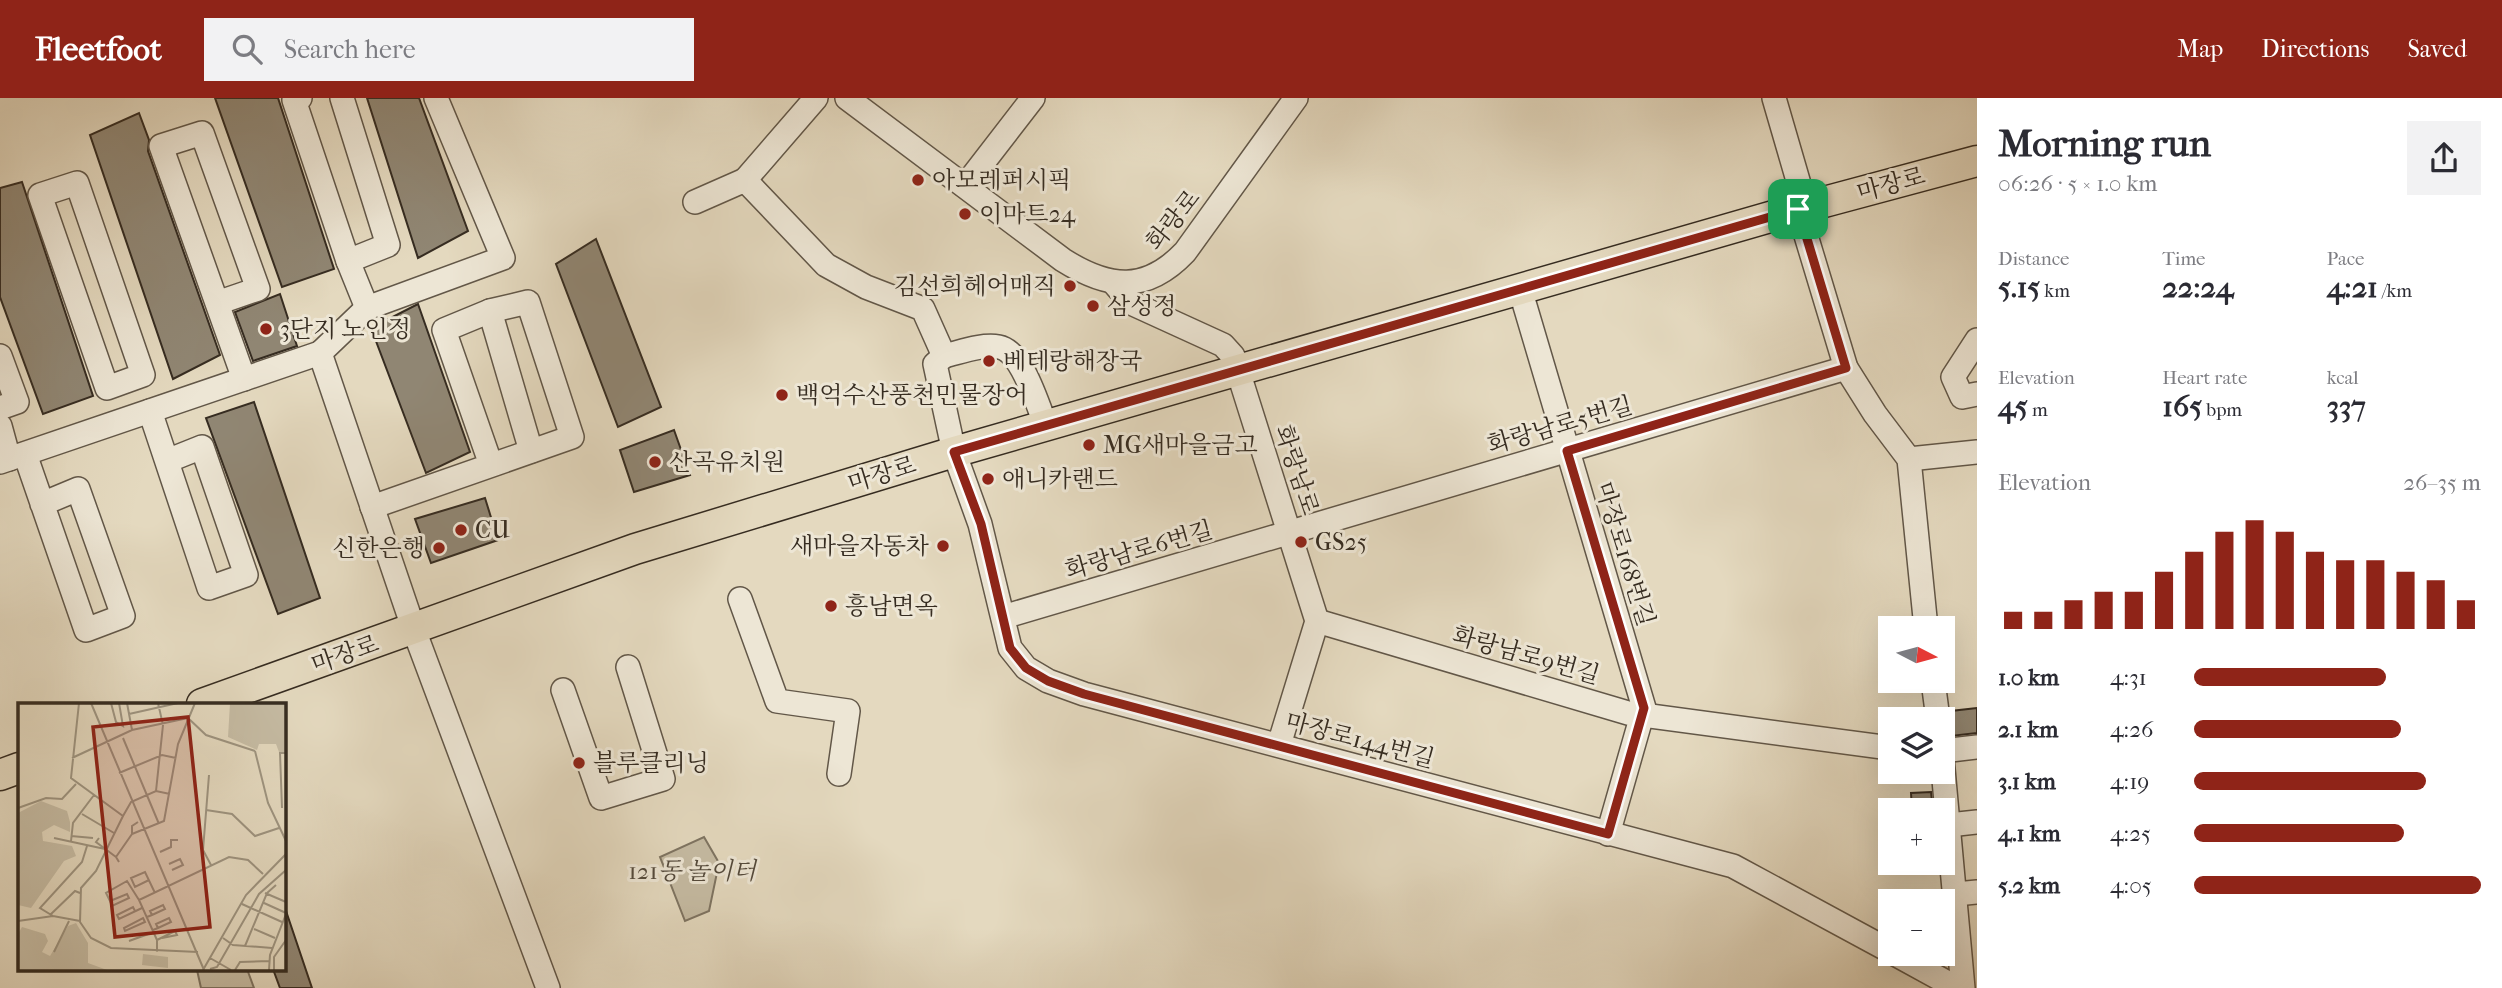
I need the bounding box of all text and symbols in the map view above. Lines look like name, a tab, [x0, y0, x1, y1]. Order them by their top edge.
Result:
search box	[204, 18, 694, 81]
text: Fleetfoot	[35, 30, 162, 69]
icon: search	[228, 30, 266, 68]
text: Search here	[284, 34, 416, 65]
text: Map	[2177, 35, 2223, 63]
text: Directions	[2261, 35, 2369, 63]
text: Saved	[2407, 35, 2467, 63]
text: Morning run	[1998, 121, 2211, 166]
button: share	[2407, 121, 2481, 195]
street label: 마장로	[1854, 161, 1928, 207]
place label: 아모레퍼시픽	[932, 166, 1071, 194]
text: 06:26 · 5 × 1.0 km	[1998, 170, 2157, 197]
marker: 아모레퍼시픽	[910, 172, 926, 188]
pin	[1768, 179, 1828, 239]
street label: 화랑로	[1140, 184, 1206, 256]
icon: arrive	[1779, 190, 1817, 228]
place label: 이마트24	[979, 200, 1076, 228]
marker: 이마트24	[957, 206, 973, 222]
text: Distance	[1998, 248, 2069, 270]
text: Time	[2162, 248, 2206, 270]
text: Pace	[2327, 248, 2365, 270]
text: 5.15	[1998, 270, 2040, 305]
text: 22:24	[2162, 270, 2234, 305]
text: 4:21	[2327, 270, 2378, 305]
place label: 김선희헤어매직	[894, 272, 1056, 300]
marker: 김선희헤어매직	[1062, 278, 1078, 294]
text: km	[2040, 280, 2070, 302]
text: /km	[2378, 280, 2412, 302]
place label: 삼성정	[1107, 292, 1177, 320]
marker: 삼성정	[1085, 298, 1101, 314]
place label: 3단지 노인정	[280, 315, 411, 343]
marker: 3단지 노인정	[258, 321, 274, 337]
place label: 베테랑해장국	[1003, 347, 1142, 375]
marker: 베테랑해장국	[981, 353, 997, 369]
text: Elevation	[1998, 367, 2075, 389]
text: Heart rate	[2162, 367, 2247, 389]
text: kcal	[2327, 367, 2359, 389]
place label: 백억수산풍천민물장어	[796, 381, 1028, 409]
marker: 백억수산풍천민물장어	[774, 387, 790, 403]
text: 45	[1998, 389, 2028, 424]
text: 165	[2162, 389, 2202, 424]
text: 337	[2327, 389, 2366, 424]
street label: 화랑남로5번길	[1484, 391, 1636, 459]
text: m	[2028, 399, 2048, 421]
text: bpm	[2202, 399, 2242, 421]
street label: 화랑남로	[1269, 422, 1325, 518]
place label: MG새마을금고	[1103, 431, 1258, 459]
marker: MG새마을금고	[1081, 437, 1097, 453]
place label: 산곡유치원	[669, 448, 785, 476]
street label: 마장로	[845, 450, 919, 498]
marker: 산곡유치원	[647, 454, 663, 470]
place label: 애니카랜드	[1002, 465, 1118, 493]
text: Elevation	[1998, 469, 2091, 496]
text: 26–35 m	[2403, 469, 2481, 496]
marker: 애니카랜드	[980, 471, 996, 487]
street label: 마장로168번길	[1590, 478, 1660, 630]
place label: CU	[475, 516, 510, 544]
street label: 화랑남로6번길	[1062, 516, 1216, 584]
marker: CU	[453, 522, 469, 538]
place label: GS25	[1315, 528, 1367, 556]
place label: 새마을자동차	[790, 532, 929, 560]
place label: 신한은행	[332, 534, 425, 562]
marker: GS25	[1293, 534, 1309, 550]
marker: 새마을자동차	[935, 538, 951, 554]
marker: 신한은행	[431, 540, 447, 556]
place label: 흥남면옥	[845, 592, 938, 620]
marker: 흥남면옥	[823, 598, 839, 614]
north arrow	[1878, 616, 1955, 693]
map controls	[1878, 616, 1955, 966]
street label: 화랑남로9번길	[1449, 621, 1603, 689]
street label: 마장로	[308, 629, 382, 679]
text: 1.0 km	[1998, 664, 2059, 691]
text: 4:31	[2110, 664, 2147, 691]
inset map	[18, 703, 285, 970]
street label: 마장로144번길	[1283, 707, 1437, 773]
button: layers	[1878, 707, 1955, 784]
text: 2.1 km	[1998, 716, 2058, 743]
text: 4:26	[2110, 716, 2153, 743]
place label: 블루클리닝	[593, 749, 709, 777]
marker: 블루클리닝	[571, 755, 587, 771]
text: 3.1 km	[1998, 768, 2056, 795]
text: 4:19	[2110, 768, 2149, 795]
button: +	[1878, 798, 1955, 875]
text: 4.1 km	[1998, 820, 2061, 847]
text: 4:25	[2110, 820, 2151, 847]
park label: 121동 놀이터	[628, 857, 758, 885]
text: 5.2 km	[1998, 872, 2060, 899]
text: 4:05	[2110, 872, 2152, 899]
button: −	[1878, 889, 1955, 966]

